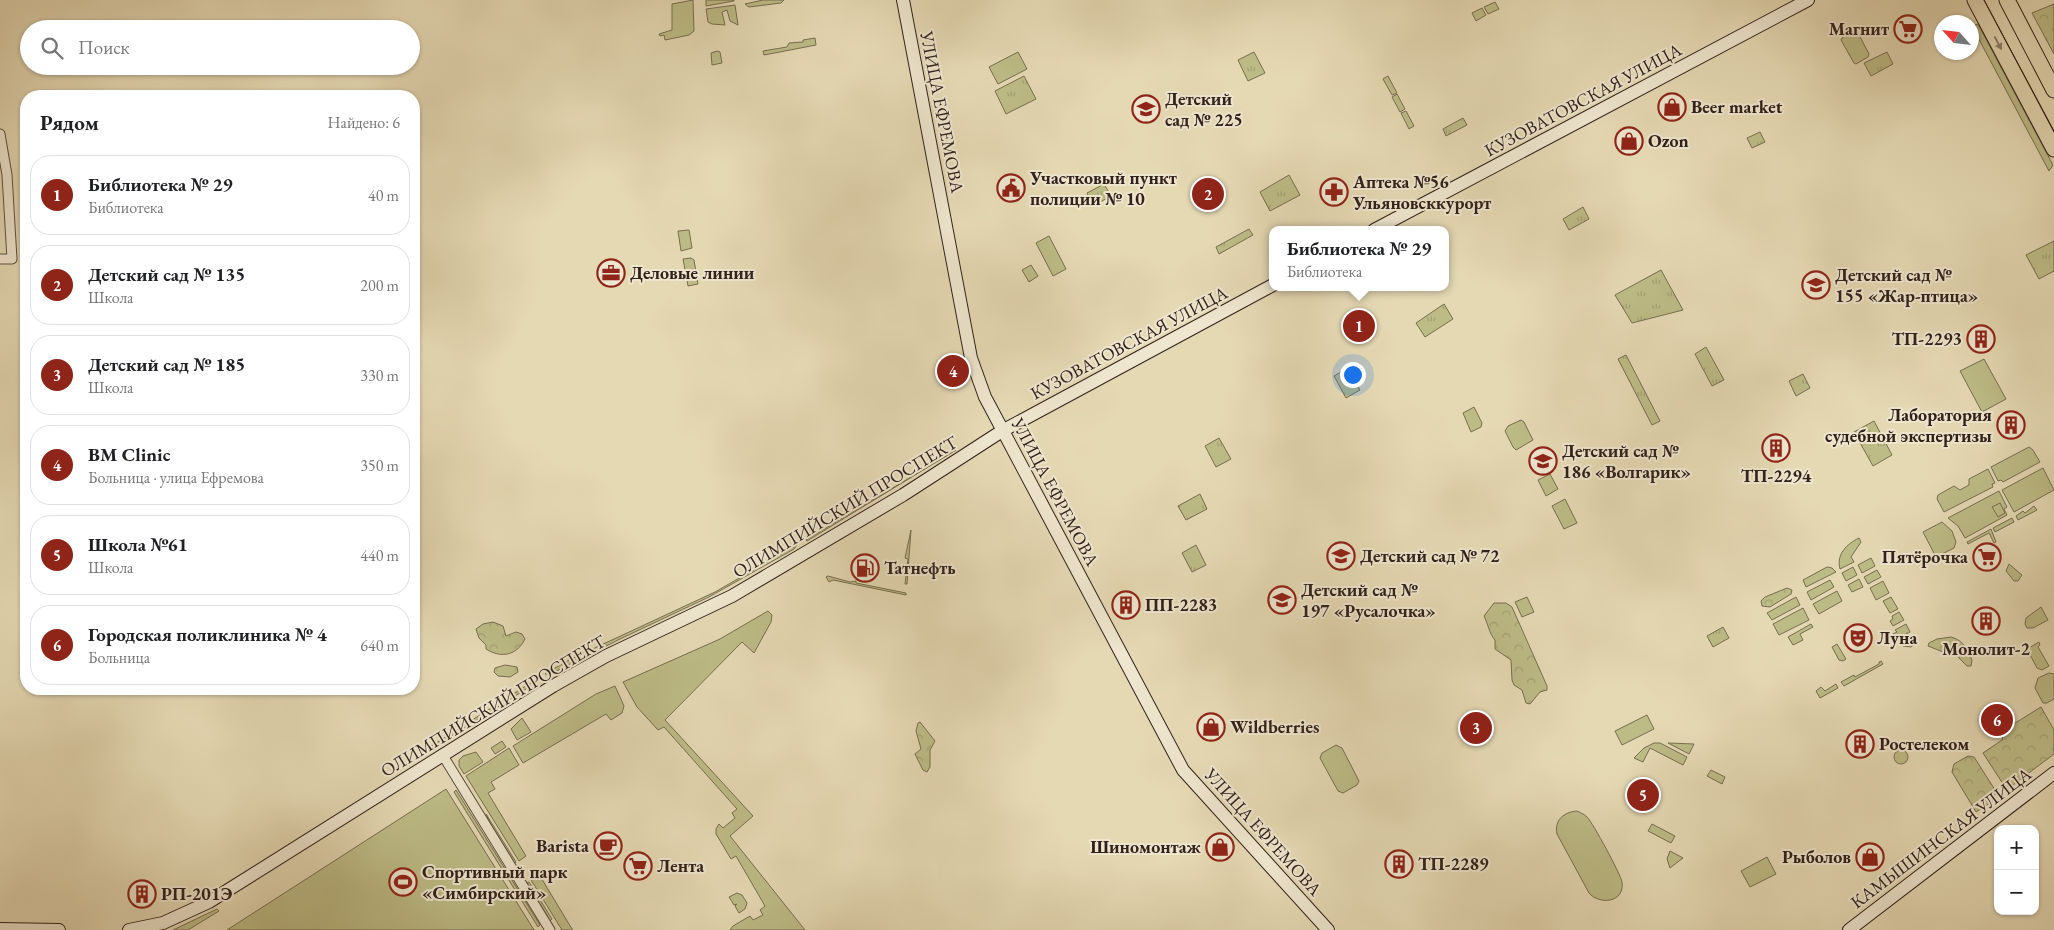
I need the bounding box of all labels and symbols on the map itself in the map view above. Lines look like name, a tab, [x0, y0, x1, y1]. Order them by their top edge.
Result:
supermarket icon: Магнит	[1893, 14, 1923, 44]
north arrow	[1934, 15, 1979, 60]
place label: Магнит	[1829, 17, 1889, 40]
street label: УЛИЦА ЕФРЕМОВА	[915, 28, 970, 195]
one-way arrow	[1994, 36, 2002, 50]
street label: КУЗОВАТОВСКАЯ УЛИЦА	[1480, 38, 1686, 161]
place label: Детский сад № 225	[1165, 87, 1243, 131]
shop icon: Beer market	[1657, 92, 1687, 122]
school or university icon: Детский сад № 225	[1131, 94, 1161, 124]
place label: Beer market	[1691, 95, 1783, 118]
shop icon: Ozon	[1614, 126, 1644, 156]
place label: Ozon	[1648, 129, 1689, 152]
place label: Участковый пункт полиции № 10	[1029, 166, 1177, 210]
place label: Аптека №56 Ульяновсккурорт	[1352, 170, 1491, 214]
public building icon: Участковый пункт полиции № 10	[996, 173, 1026, 203]
pin: 2	[1192, 175, 1224, 213]
pharmacy icon: Аптека №56 Ульяновсккурорт	[1319, 177, 1349, 207]
office icon: Деловые линии	[596, 258, 626, 288]
place label: Деловые линии	[630, 261, 755, 284]
place label: Детский сад № 155 «Жар-птица»	[1835, 263, 1978, 307]
school or university icon: Детский сад № 155 «Жар-птица»	[1801, 270, 1831, 300]
street label: КУЗОВАТОВСКАЯ УЛИЦА	[1026, 281, 1232, 404]
pin: 1	[1343, 307, 1375, 345]
building icon: ТП-2293	[1966, 324, 1996, 354]
place label: ТП-2293	[1891, 327, 1962, 350]
pin: 4	[937, 352, 969, 390]
your location	[1340, 362, 1366, 388]
place label: Лаборатория судебной экспертизы	[1825, 403, 1992, 447]
building icon: Лаборатория судебной экспертизы	[1996, 410, 2026, 440]
street label: УЛИЦА ЕФРЕМОВА	[1006, 413, 1104, 570]
street label: ОЛИМПИЙСКИЙ ПРОСПЕКТ	[728, 430, 962, 583]
building icon: ТП-2294	[1761, 433, 1791, 463]
place label: Детский сад № 186 «Волгарик»	[1562, 439, 1691, 483]
school or university icon: Детский сад № 186 «Волгарик»	[1528, 446, 1558, 476]
place label: ТП-2294	[1741, 464, 1812, 487]
school or university icon: Детский сад № 72	[1326, 541, 1356, 571]
supermarket icon: Пятёрочка	[1972, 542, 2002, 572]
place label: Детский сад № 72	[1360, 544, 1500, 567]
place label: Пятёрочка	[1882, 545, 1968, 568]
fuel station icon: Татнефть	[850, 553, 880, 583]
place label: Татнефть	[884, 556, 956, 579]
place label: Детский сад № 197 «Русалочка»	[1301, 578, 1436, 622]
school or university icon: Детский сад № 197 «Русалочка»	[1267, 585, 1297, 615]
building icon: ПП-2283	[1111, 590, 1141, 620]
place label: ПП-2283	[1145, 593, 1217, 616]
building icon: Монолит-2	[1971, 606, 2001, 636]
theatre icon: Луна	[1843, 623, 1873, 653]
place label: Луна	[1877, 626, 1917, 649]
street label: ОЛИМПИЙСКИЙ ПРОСПЕКТ	[376, 629, 610, 782]
place label: Монолит-2	[1942, 637, 2030, 660]
pin: 6	[1981, 701, 2013, 739]
pin: 3	[1460, 709, 1492, 747]
shop icon: Wildberries	[1196, 712, 1226, 742]
place label: Wildberries	[1230, 715, 1319, 738]
building icon: Ростелеком	[1845, 729, 1875, 759]
place label: Ростелеком	[1879, 732, 1969, 755]
street label: УЛИЦА ЕФРЕМОВА	[1199, 762, 1327, 901]
street label: КАМЫШИНСКАЯ УЛИЦА	[1846, 762, 2036, 913]
pin: 5	[1627, 776, 1659, 814]
cafe icon: Barista	[593, 831, 623, 861]
shop icon: Шиномонтаж	[1205, 832, 1235, 862]
place label: Barista	[536, 834, 589, 857]
place label: Шиномонтаж	[1090, 835, 1202, 858]
shop icon: Рыболов	[1855, 842, 1885, 872]
place label: Рыболов	[1782, 845, 1851, 868]
building icon: ТП-2289	[1384, 849, 1414, 879]
supermarket icon: Лента	[623, 851, 653, 881]
place label: ТП-2289	[1418, 852, 1489, 875]
place label: Лента	[657, 854, 704, 877]
place label: Спортивный парк «Симбирский»	[422, 860, 567, 904]
sports icon: Спортивный парк «Симбирский»	[388, 867, 418, 897]
building icon: РП-201Э	[127, 879, 157, 909]
place label: РП-201Э	[161, 882, 232, 905]

